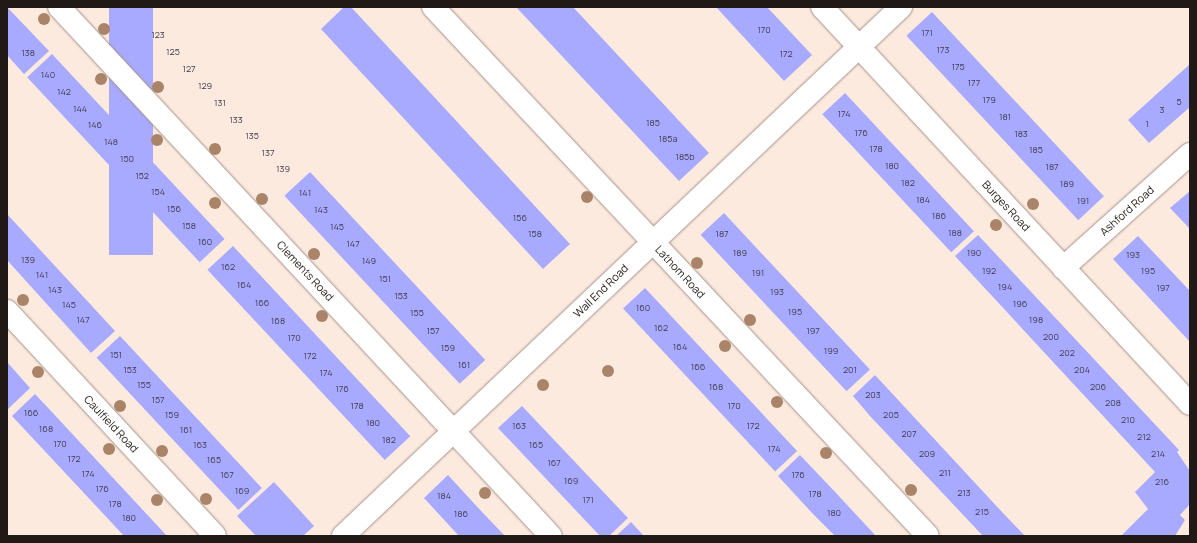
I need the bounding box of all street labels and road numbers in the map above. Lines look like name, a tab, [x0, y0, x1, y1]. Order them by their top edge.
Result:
street label: Burges Road	[979, 178, 1033, 234]
street label: Ashford Road	[1097, 183, 1157, 239]
street label: Clements Road	[274, 238, 336, 304]
street label: Lathom Road	[652, 243, 708, 301]
street label: Wall End Road	[571, 262, 631, 320]
street label: Caulfield Road	[81, 393, 141, 455]

